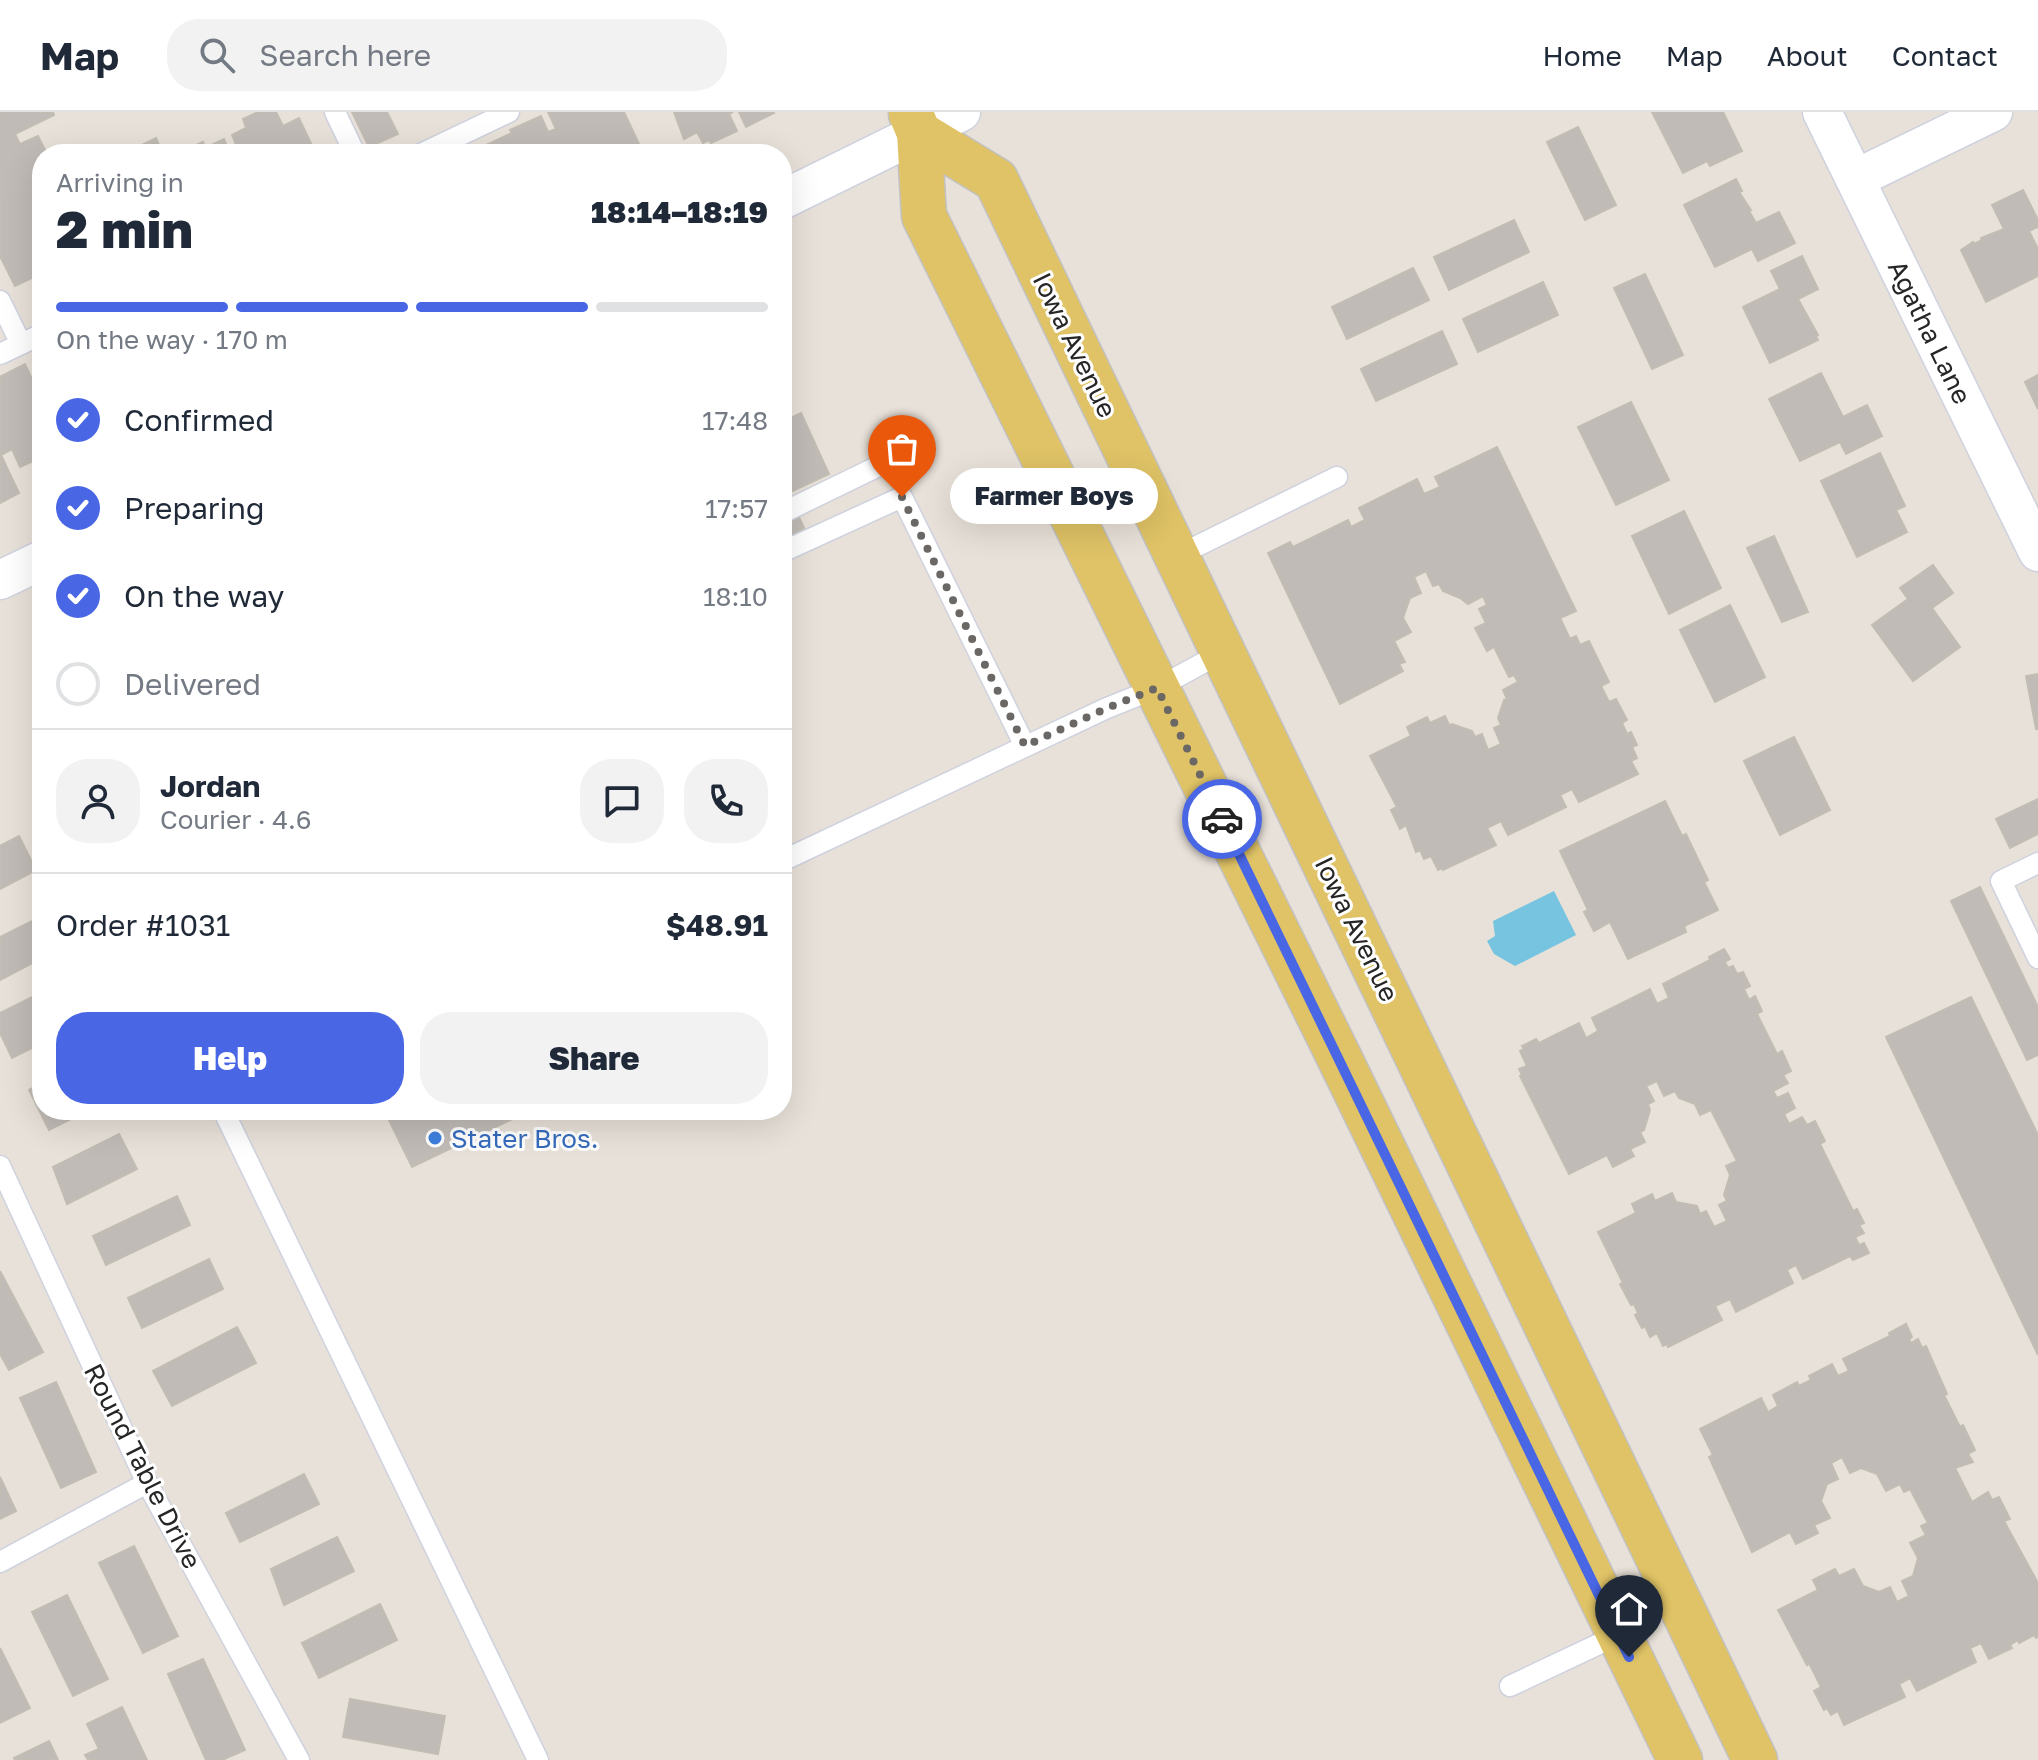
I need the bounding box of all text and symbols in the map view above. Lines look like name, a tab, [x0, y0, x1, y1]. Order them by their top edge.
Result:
search box	[167, 19, 727, 91]
text: Map	[40, 33, 119, 78]
icon: search	[195, 33, 239, 77]
text: Search here	[259, 37, 431, 73]
text: Home	[1543, 39, 1622, 72]
text: Map	[1666, 39, 1723, 72]
text: About	[1767, 39, 1848, 72]
text: Contact	[1892, 39, 1998, 72]
text: Arriving in	[56, 167, 184, 198]
text: 18:14–18:19	[591, 194, 768, 230]
text: 2 min	[56, 197, 193, 259]
street label: Agatha Lane	[1882, 255, 1978, 409]
street label: Iowa Avenue	[1027, 268, 1123, 422]
text: On the way · 170 m	[56, 324, 288, 355]
icon: check	[56, 398, 100, 442]
text: Confirmed	[124, 402, 274, 438]
text: 17:48	[702, 405, 768, 436]
pin	[868, 415, 936, 497]
icon: bag	[880, 427, 924, 471]
callout: Farmer Boys	[950, 469, 1158, 525]
text: Farmer Boys	[975, 480, 1134, 511]
icon: check	[56, 486, 100, 530]
text: Preparing	[124, 490, 265, 526]
text: 17:57	[705, 493, 768, 524]
icon: check	[56, 574, 100, 618]
text: On the way	[124, 578, 284, 614]
text: 18:10	[703, 581, 768, 612]
text: Delivered	[124, 666, 261, 702]
button: person	[56, 759, 140, 843]
button: chat	[580, 759, 664, 843]
button: phone	[684, 759, 768, 843]
text: Jordan	[160, 768, 260, 804]
courier	[1182, 779, 1262, 859]
icon: car	[1200, 797, 1244, 841]
text: Courier · 4.6	[160, 804, 312, 835]
street label: Iowa Avenue	[1309, 852, 1405, 1006]
text: Order #1031	[56, 907, 230, 943]
text: $48.91	[666, 907, 768, 943]
button: Help	[56, 1012, 404, 1104]
button: Share	[420, 1012, 768, 1104]
place label: Stater Bros.	[451, 1123, 599, 1154]
marker: Stater Bros.	[426, 1129, 444, 1147]
street label: Round Table Drive	[78, 1358, 208, 1574]
pin	[1595, 1575, 1663, 1657]
icon: home	[1607, 1587, 1651, 1631]

